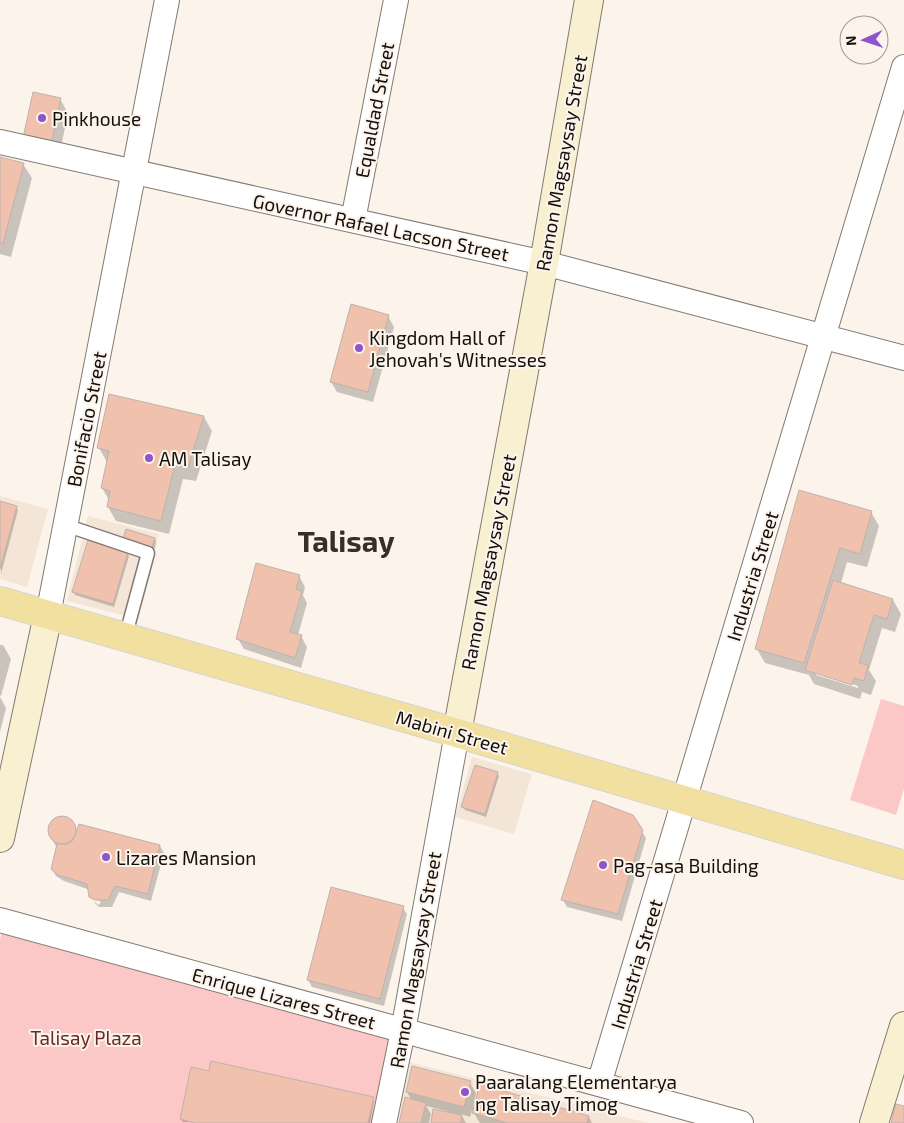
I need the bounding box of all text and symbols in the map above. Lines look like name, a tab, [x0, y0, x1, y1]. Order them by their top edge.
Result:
north arrow	[839, 15, 889, 65]
text: N	[842, 35, 859, 46]
street label: Equaldad Street	[350, 40, 398, 180]
street label: Ramon Magsaysay Street	[531, 53, 591, 273]
place label: Pinkhouse	[52, 107, 141, 130]
marker: Pinkhouse	[36, 112, 48, 124]
street label: Governor Rafael Lacson Street	[251, 189, 511, 265]
place label: Kingdom Hall of Jehovah's Witnesses	[369, 326, 547, 371]
marker: Kingdom Hall of Jehovah's Witnesses	[353, 342, 365, 354]
street label: Bonifacio Street	[62, 349, 110, 489]
place label: AM Talisay	[159, 447, 251, 470]
marker: AM Talisay	[143, 452, 155, 464]
street label: Ramon Magsaysay Street	[456, 452, 520, 672]
street label: Industria Street	[721, 508, 783, 644]
district label: Talisay	[297, 523, 395, 559]
street label: Mabini Street	[393, 705, 511, 759]
place label: Lizares Mansion	[116, 846, 256, 869]
street label: Ramon Magsaysay Street	[385, 850, 445, 1070]
marker: Lizares Mansion	[100, 851, 112, 863]
place label: Pag-asa Building	[613, 854, 759, 877]
marker: Pag-asa Building	[597, 859, 609, 871]
street label: Industria Street	[605, 896, 667, 1032]
street label: Enrique Lizares Street	[190, 962, 378, 1034]
park label: Talisay Plaza	[30, 1026, 142, 1049]
place label: Paaralang Elementarya ng Talisay Timog	[475, 1070, 677, 1115]
marker: Paaralang Elementarya ng Talisay Timog	[459, 1086, 471, 1098]

